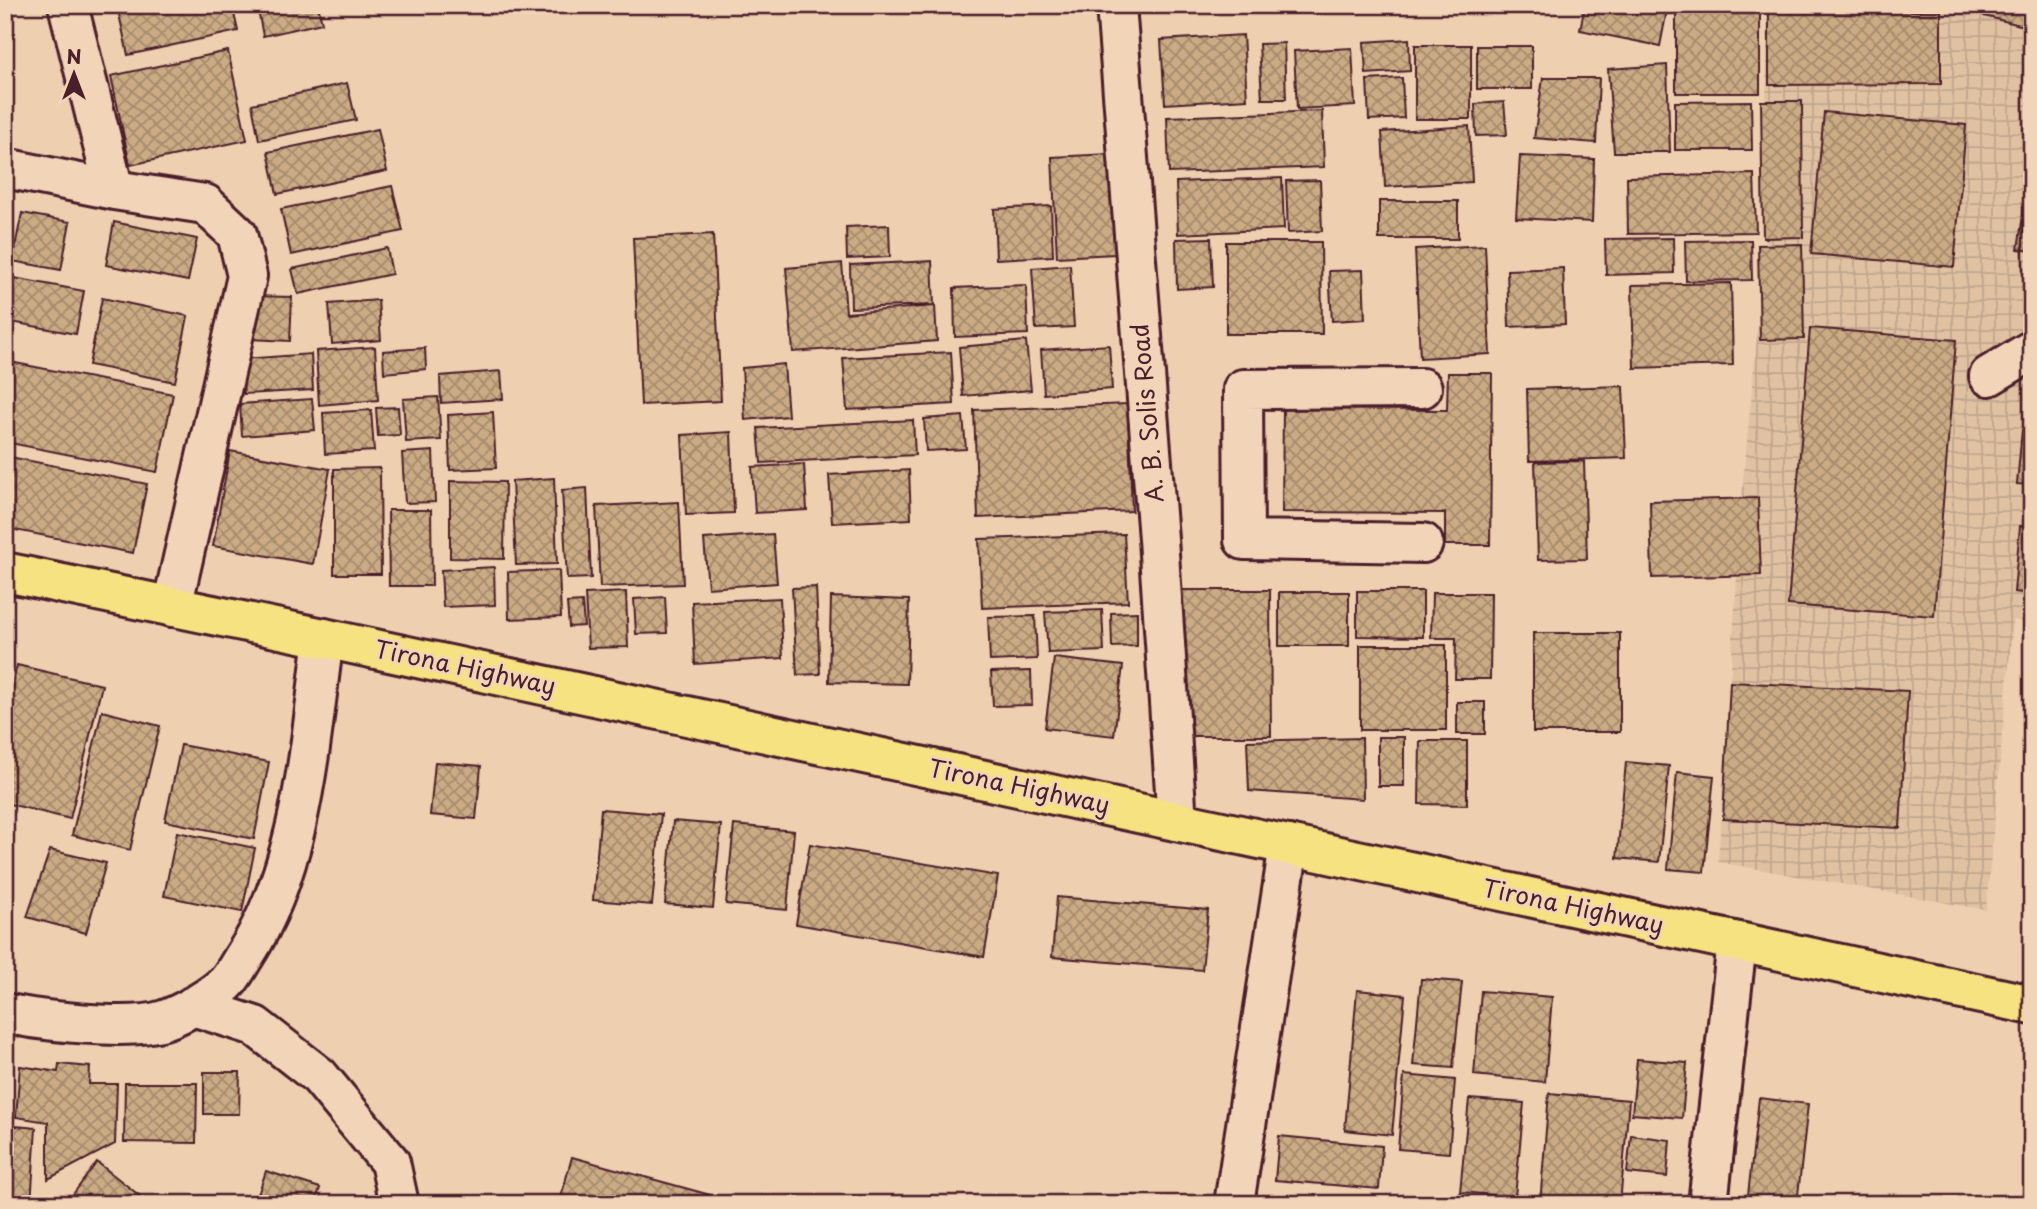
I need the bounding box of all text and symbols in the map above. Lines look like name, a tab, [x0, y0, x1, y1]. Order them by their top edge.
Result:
north arrow	[38, 38, 108, 108]
text: N	[66, 42, 82, 70]
street label: A. B. Solis Road	[1120, 322, 1172, 504]
street label: Tirona Highway	[372, 629, 559, 703]
street label: Tirona Highway	[926, 748, 1113, 822]
street label: Tirona Highway	[1480, 868, 1667, 942]

